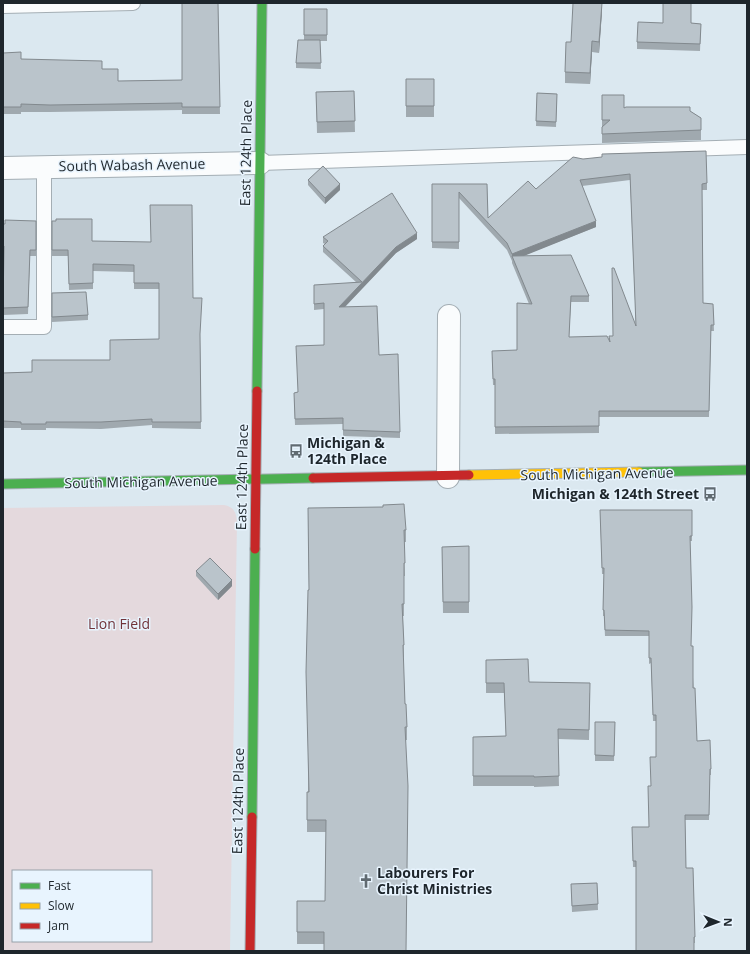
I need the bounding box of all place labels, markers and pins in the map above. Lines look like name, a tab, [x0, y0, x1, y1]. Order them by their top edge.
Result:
place label: Michigan & 124th Place	[307, 433, 387, 468]
bus stop icon: Michigan & 124th Place	[288, 443, 304, 459]
place label: Michigan & 124th Street	[532, 484, 699, 503]
bus stop icon: Michigan & 124th Street	[702, 486, 718, 502]
place label: Labourers For Christ Ministries	[377, 863, 492, 898]
church icon: Labourers For Christ Ministries	[358, 873, 374, 889]

